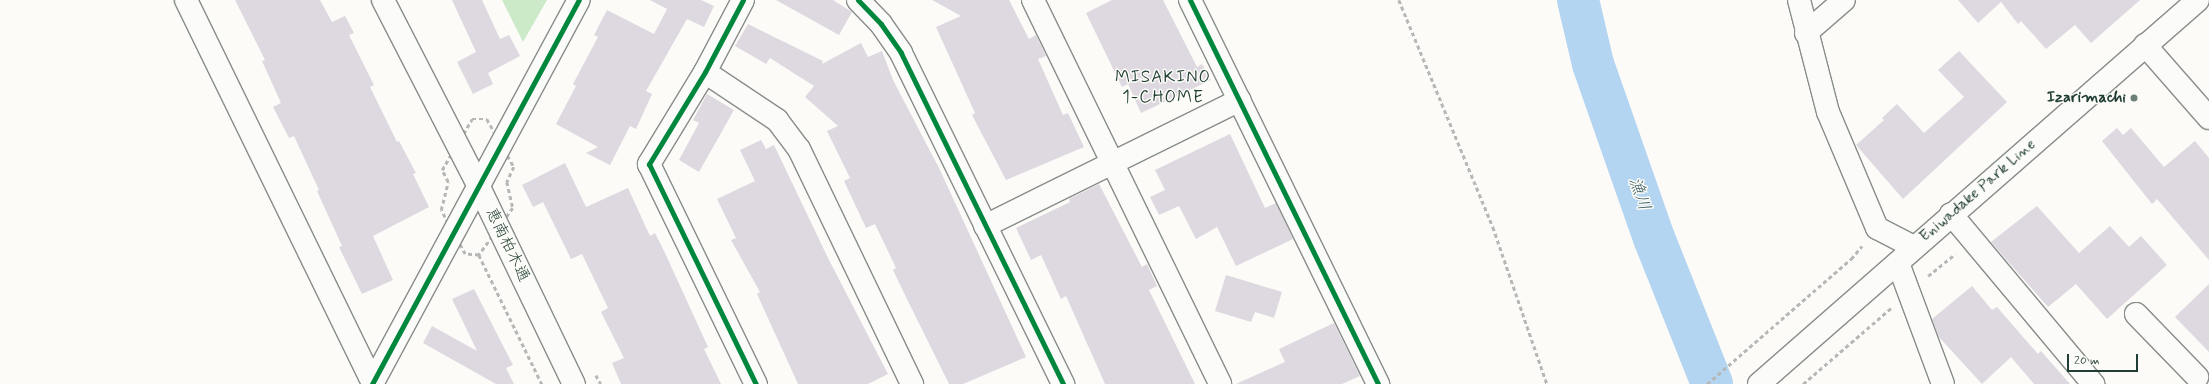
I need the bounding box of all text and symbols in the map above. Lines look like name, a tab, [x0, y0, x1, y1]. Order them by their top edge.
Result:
district label: MISAKINO 1-CHOME	[1118, 68, 1208, 108]
place label: Izarimachi	[2047, 88, 2126, 108]
marker: Izarimachi	[2129, 93, 2139, 103]
street label: Eniwadake Park Line	[1918, 137, 2038, 245]
water label: 漁川	[1624, 175, 1654, 213]
street label: 恵南柏木通	[481, 205, 533, 285]
scale bar	[2069, 346, 2140, 372]
text: 20 m	[2074, 353, 2100, 369]

